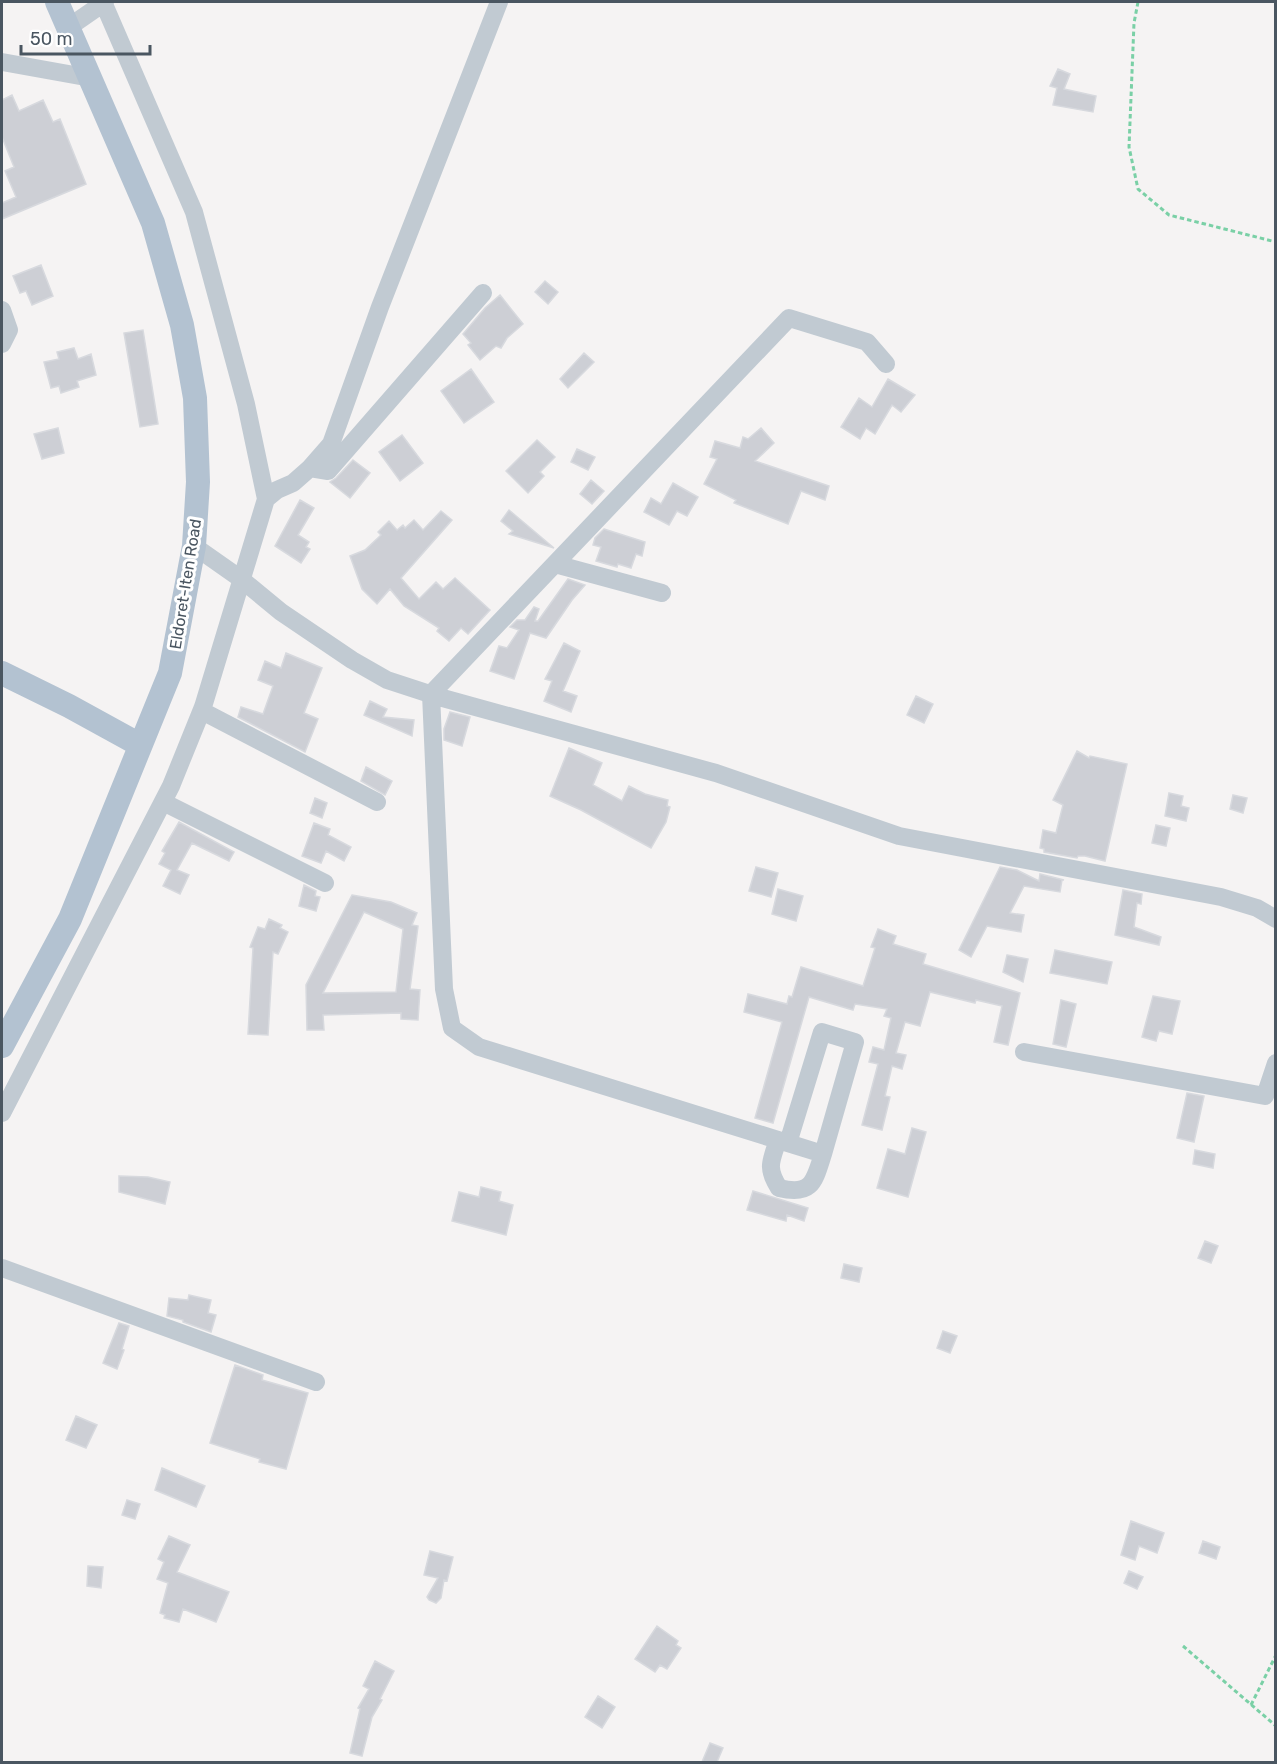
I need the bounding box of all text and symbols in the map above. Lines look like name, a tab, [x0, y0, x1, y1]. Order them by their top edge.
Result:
scale bar	[21, 18, 150, 56]
text: 50 m	[30, 28, 73, 50]
street label: Eldoret-Iten Road	[166, 517, 205, 651]

